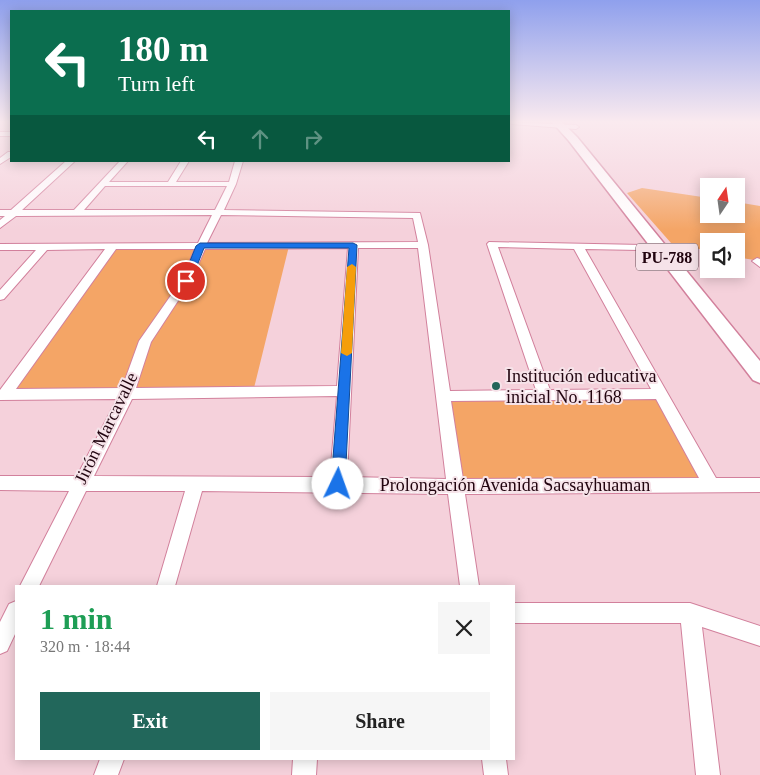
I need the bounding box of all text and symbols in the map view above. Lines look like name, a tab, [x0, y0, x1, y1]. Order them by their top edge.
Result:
icon: left	[35, 30, 100, 95]
text: 180 m	[118, 30, 208, 69]
text: Turn left	[118, 71, 195, 96]
icon: left	[193, 125, 221, 153]
icon: ahead	[246, 125, 274, 153]
icon: right	[299, 125, 327, 153]
north arrow	[700, 178, 745, 222]
map controls	[700, 178, 745, 278]
button: sound	[700, 233, 745, 278]
road number: PU-788	[636, 243, 698, 270]
pin	[165, 260, 207, 302]
icon: arrive	[172, 267, 200, 295]
place label: Institución educativa inicial No. 1168	[506, 366, 656, 407]
street label: Jirón Marcavalle	[70, 369, 142, 487]
marker: Institución educativa inicial No. 1168	[490, 380, 502, 392]
position arrow	[311, 457, 363, 509]
street label: Prolongación Avenida Sacsayhuaman	[380, 475, 650, 495]
text: 1 min	[40, 602, 113, 635]
button: close	[438, 602, 490, 654]
text: 320 m · 18:44	[40, 638, 130, 655]
button: Exit	[40, 692, 260, 750]
button: Share	[270, 692, 490, 750]

